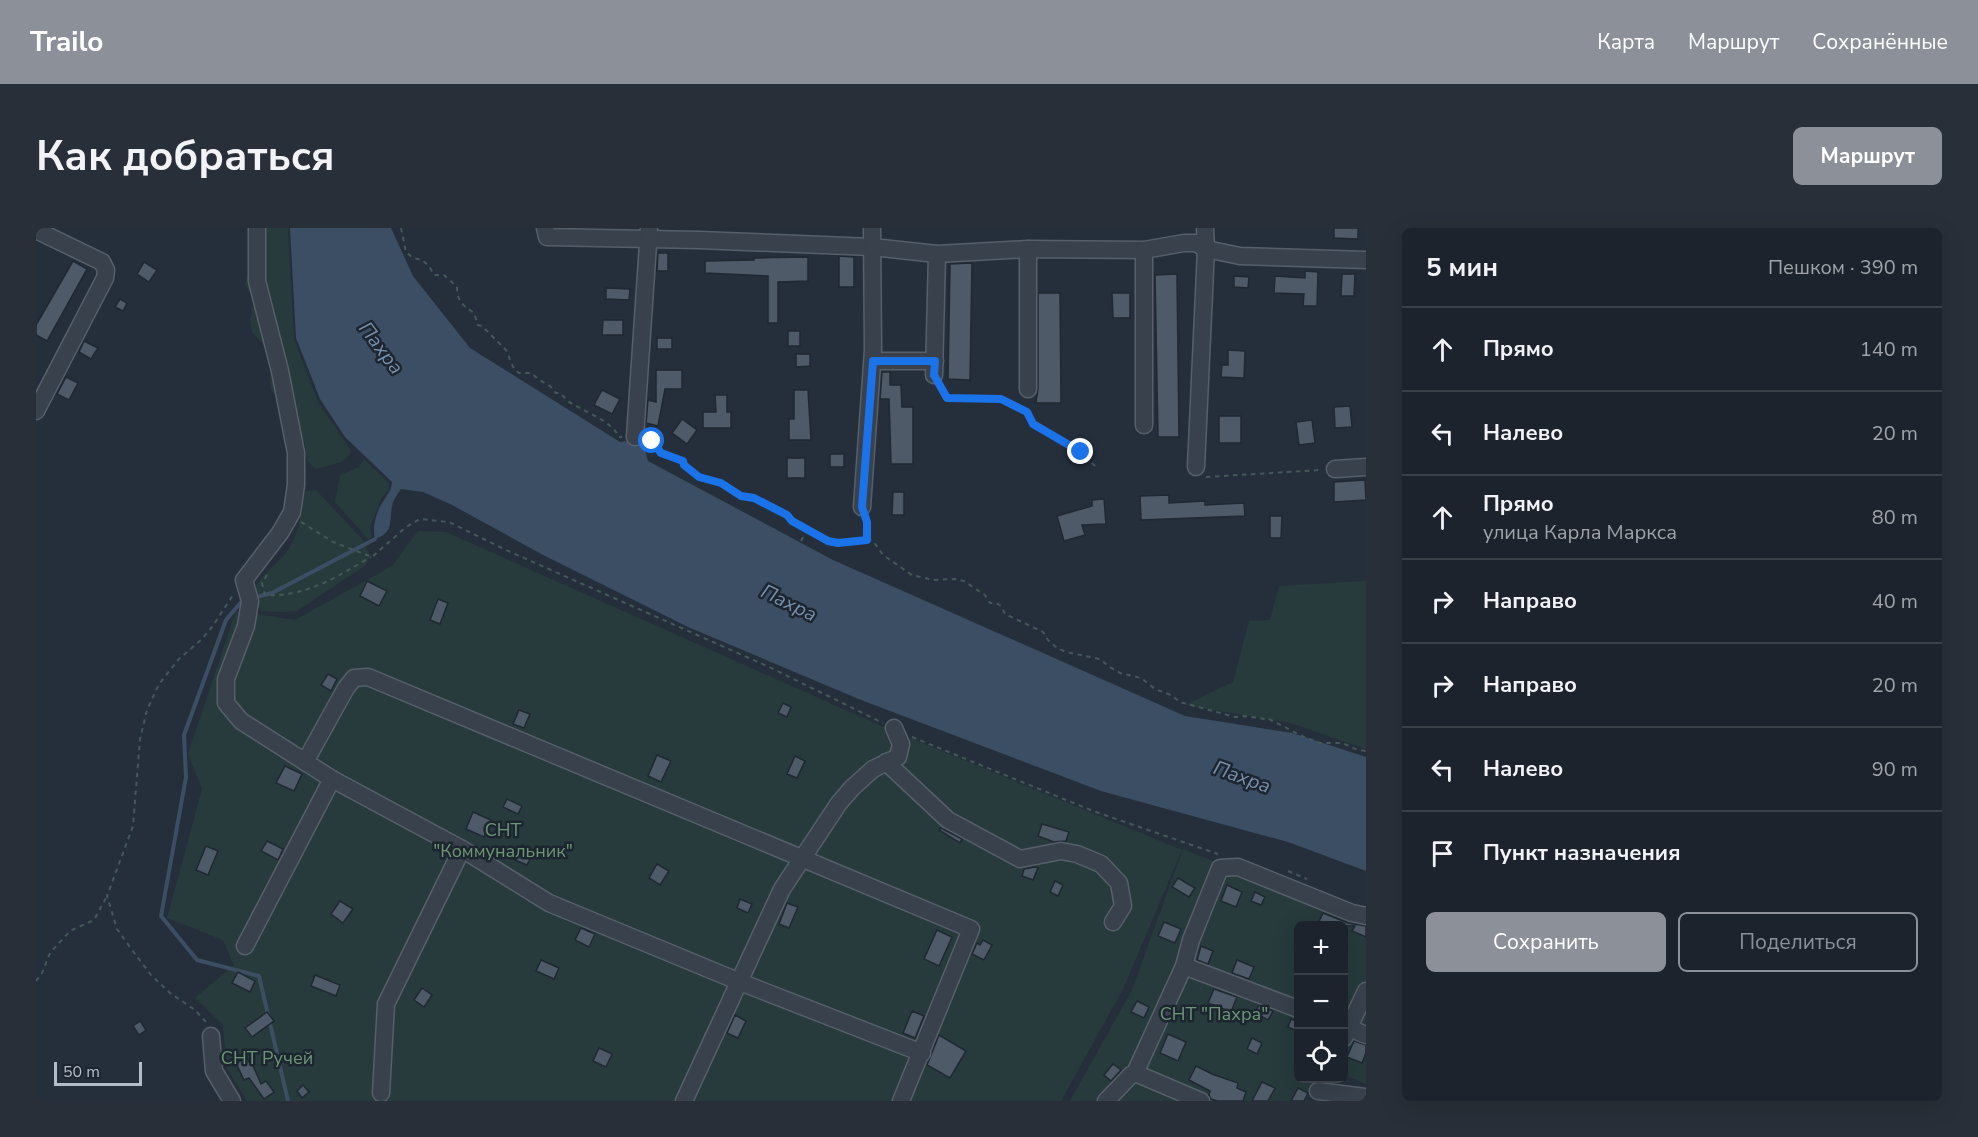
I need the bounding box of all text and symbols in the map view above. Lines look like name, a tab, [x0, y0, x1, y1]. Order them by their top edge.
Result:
text: Trailo	[30, 23, 103, 61]
text: Карта	[1597, 28, 1655, 56]
text: Маршрут	[1688, 28, 1779, 56]
text: Сохранённые	[1812, 28, 1948, 56]
button: Маршрут	[1793, 127, 1942, 185]
text: Как добраться	[36, 128, 335, 185]
text: 5 мин	[1426, 250, 1498, 285]
text: Пешком · 390 m	[1768, 254, 1918, 281]
water label: Пахра	[352, 316, 410, 380]
icon: ahead	[1426, 333, 1459, 366]
text: Прямо	[1483, 334, 1554, 364]
text: 140 m	[1860, 336, 1918, 363]
icon: left	[1426, 417, 1459, 450]
text: Налево	[1483, 418, 1563, 448]
text: 20 m	[1872, 420, 1918, 447]
route start	[638, 427, 664, 453]
route end	[1067, 438, 1093, 464]
text: Прямо	[1483, 489, 1554, 519]
icon: ahead	[1426, 501, 1459, 534]
text: 80 m	[1872, 504, 1918, 531]
text: улица Карла Маркса	[1483, 519, 1677, 546]
water label: Пахра	[756, 578, 822, 628]
icon: right	[1426, 585, 1459, 618]
text: Направо	[1483, 586, 1577, 616]
text: 40 m	[1872, 588, 1918, 615]
icon: right	[1426, 669, 1459, 702]
text: Направо	[1483, 670, 1577, 700]
text: 20 m	[1872, 672, 1918, 699]
icon: left	[1426, 753, 1459, 786]
water label: Пахра	[1210, 754, 1274, 800]
text: Налево	[1483, 754, 1563, 784]
text: 90 m	[1872, 756, 1918, 783]
park label: СНТ "Коммунальник"	[433, 818, 573, 863]
icon: arrive	[1426, 837, 1459, 870]
text: Пункт назначения	[1483, 838, 1681, 868]
button: Сохранить	[1426, 912, 1666, 972]
button: Поделиться	[1678, 912, 1918, 972]
map controls	[1294, 921, 1348, 1083]
button: +	[1294, 921, 1348, 975]
button: −	[1294, 975, 1348, 1029]
park label: СНТ "Пахра"	[1160, 1002, 1268, 1026]
button: locate	[1294, 1029, 1348, 1083]
park label: СНТ Ручей	[221, 1046, 313, 1070]
scale bar	[54, 1059, 142, 1086]
text: 50 m	[63, 1061, 100, 1083]

